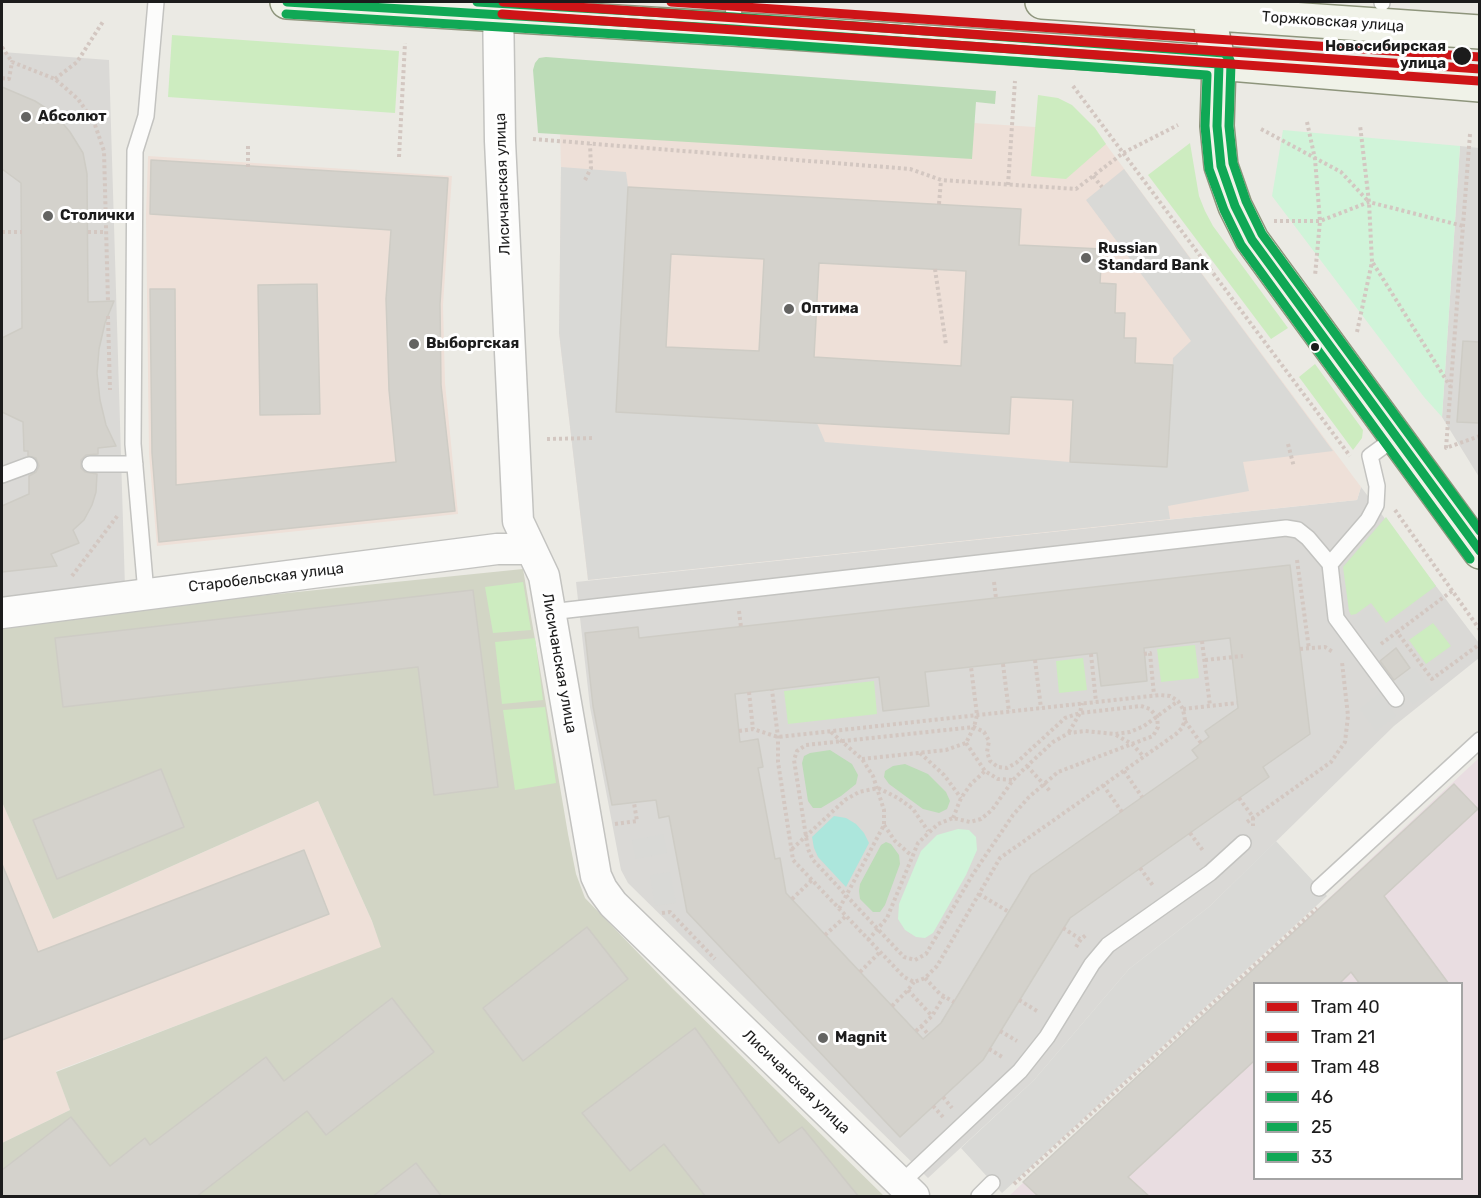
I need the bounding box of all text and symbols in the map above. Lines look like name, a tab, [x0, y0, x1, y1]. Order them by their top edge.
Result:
street label: Торжковская улица	[1261, 8, 1405, 36]
place label: Новосибирская улица	[1325, 38, 1446, 73]
marker: Новосибирская улица	[1451, 45, 1473, 67]
place label: Абсолют	[38, 108, 107, 126]
marker: Абсолют	[19, 110, 33, 124]
street label: Лисичанская улица	[492, 113, 514, 255]
place label: Столички	[60, 207, 134, 225]
marker: Столички	[41, 209, 55, 223]
place label: Russian Standard Bank	[1098, 240, 1209, 275]
marker: Russian Standard Bank	[1079, 251, 1093, 265]
place label: Оптима	[801, 300, 859, 318]
marker: Оптима	[782, 302, 796, 316]
place label: Выборгская	[426, 335, 519, 353]
marker: Выборгская	[407, 337, 421, 351]
unlabelled marker	[1309, 341, 1321, 353]
street label: Старобельская улица	[187, 560, 345, 596]
street label: Лисичанская улица	[538, 591, 580, 735]
legend	[1253, 982, 1463, 1180]
text: Tram 40	[1311, 996, 1380, 1018]
street label: Лисичанская улица	[739, 1026, 853, 1138]
text: Tram 21	[1311, 1026, 1375, 1048]
place label: Magnit	[835, 1029, 887, 1047]
marker: Magnit	[816, 1031, 830, 1045]
text: Tram 48	[1311, 1056, 1380, 1078]
text: 46	[1311, 1086, 1333, 1108]
text: 25	[1311, 1116, 1332, 1138]
text: 33	[1311, 1146, 1333, 1168]

